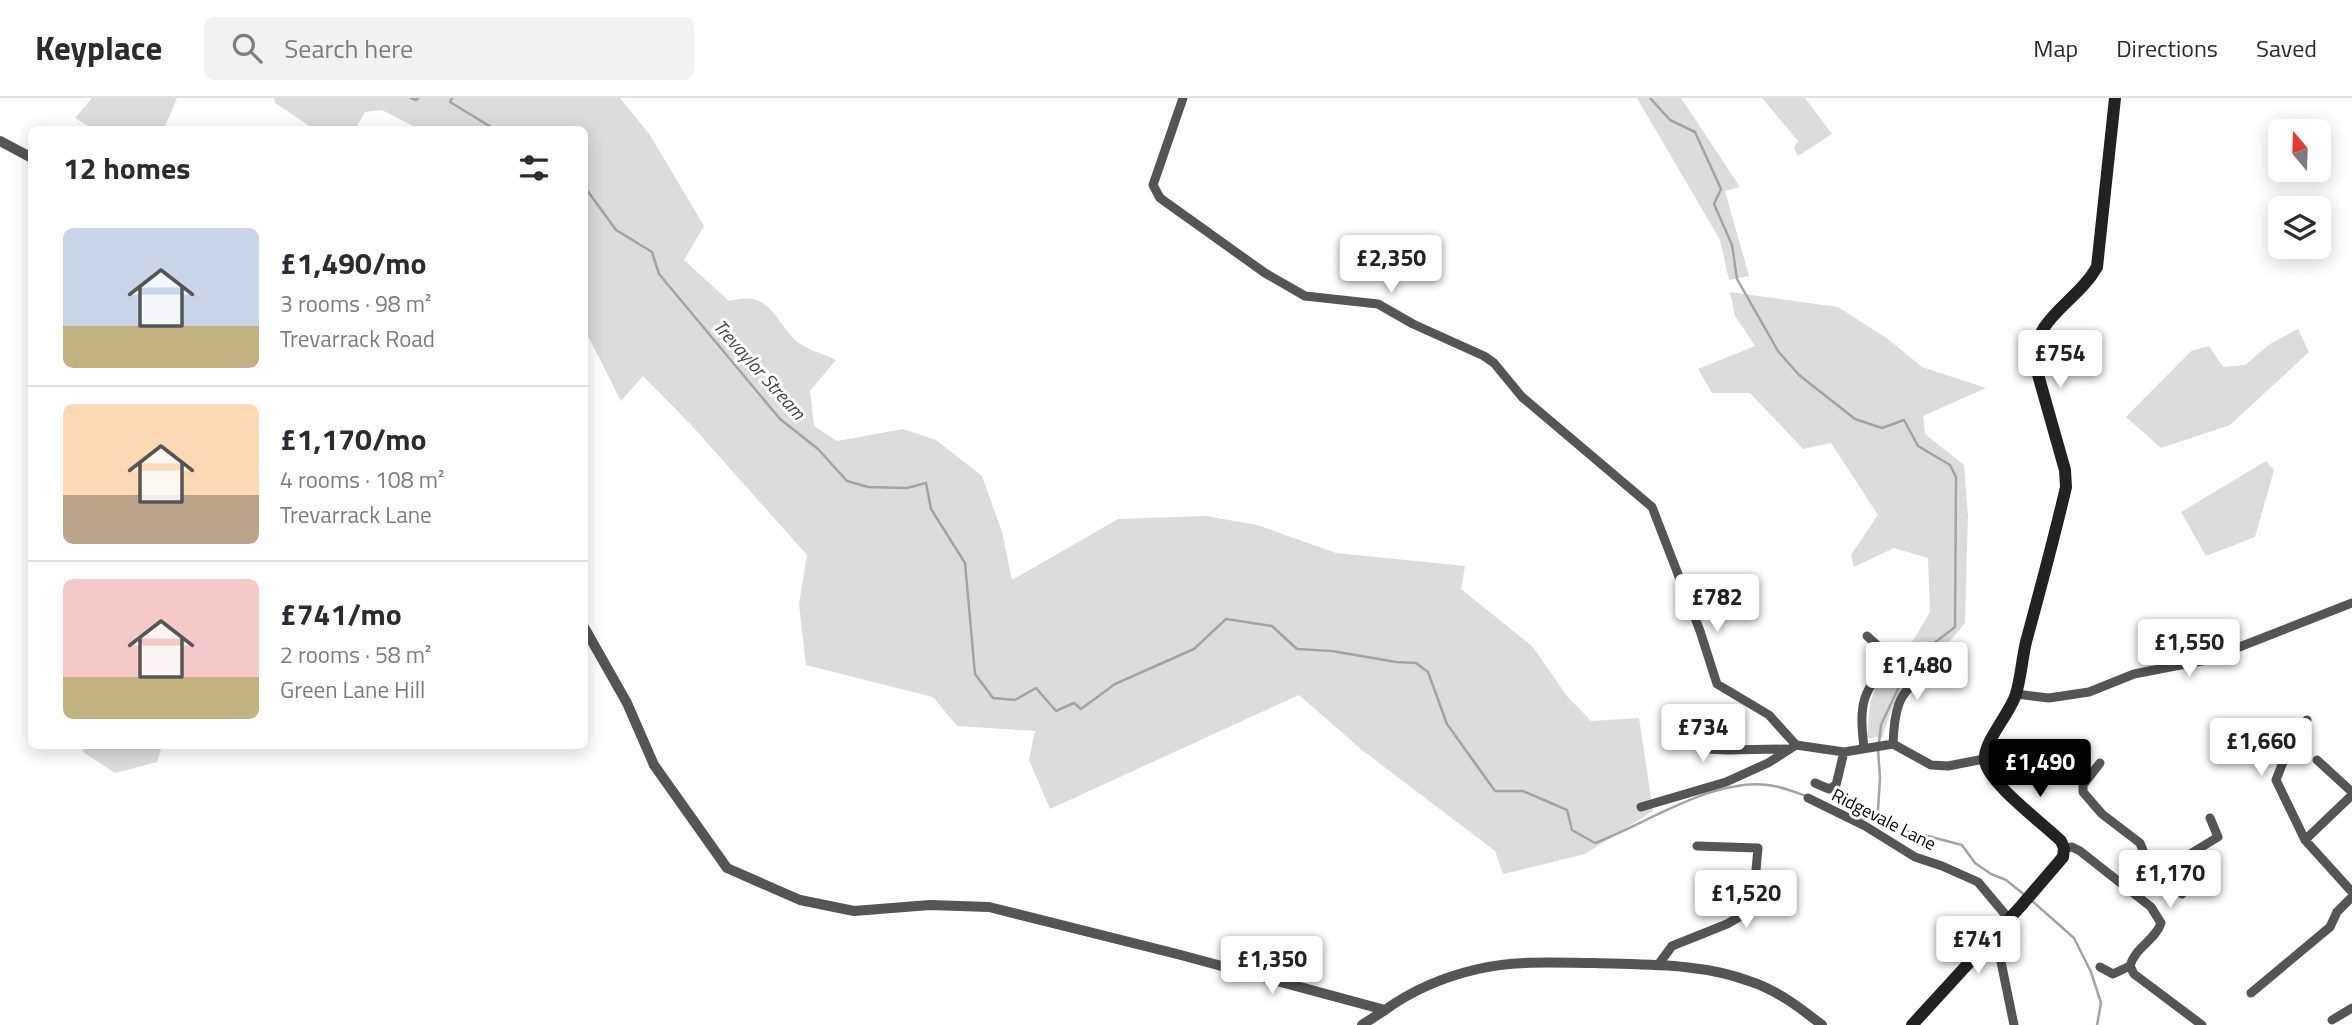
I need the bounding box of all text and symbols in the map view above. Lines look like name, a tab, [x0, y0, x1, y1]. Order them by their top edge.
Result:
search box	[204, 17, 694, 80]
text: Keyplace	[35, 23, 162, 73]
icon: search	[228, 29, 266, 67]
text: Search here	[284, 29, 413, 68]
text: Map	[2033, 30, 2078, 66]
text: Directions	[2116, 30, 2218, 66]
text: Saved	[2256, 30, 2317, 66]
north arrow	[2268, 119, 2331, 182]
map controls	[2268, 119, 2331, 259]
text: 12 homes	[63, 145, 190, 191]
icon: filters	[515, 149, 553, 187]
button: layers	[2268, 196, 2331, 259]
pin: £2,350	[1334, 236, 1448, 295]
text: £1,490/mo	[280, 240, 426, 286]
text: £2,350	[1356, 240, 1426, 275]
icon: home	[119, 256, 203, 340]
text: 3 rooms · 98 m²	[280, 286, 431, 321]
water label: Trevaylor Stream	[707, 312, 814, 427]
text: Trevarrack Road	[280, 321, 435, 356]
pin: £754	[2019, 330, 2101, 390]
text: £754	[2034, 335, 2086, 370]
text: £1,170/mo	[280, 416, 426, 462]
icon: home	[119, 432, 203, 516]
text: 4 rooms · 108 m²	[280, 462, 444, 497]
text: Trevarrack Lane	[280, 497, 432, 532]
pin: £782	[1676, 574, 1758, 634]
text: £782	[1691, 579, 1743, 614]
text: £741/mo	[280, 591, 402, 637]
icon: home	[119, 607, 203, 691]
pin: £1,550	[2132, 620, 2246, 679]
text: £1,550	[2154, 624, 2224, 659]
text: 2 rooms · 58 m²	[280, 637, 431, 672]
pin: £1,480	[1860, 642, 1974, 702]
text: £1,480	[1882, 647, 1952, 682]
text: Green Lane Hill	[280, 672, 425, 707]
pin: £734	[1662, 704, 1744, 764]
text: £734	[1677, 709, 1729, 744]
pin: £1,660	[2204, 718, 2318, 778]
text: £1,660	[2226, 723, 2296, 758]
pin: £1,490	[1983, 740, 2097, 799]
text: £1,490	[2005, 744, 2075, 779]
street label: Ridgevale Lane	[1827, 781, 1941, 857]
pin: £1,170	[2113, 850, 2227, 910]
text: £1,170	[2135, 855, 2205, 890]
pin: £1,520	[1689, 870, 1803, 930]
text: £1,520	[1711, 875, 1781, 910]
pin: £741	[1937, 916, 2019, 976]
text: £741	[1952, 921, 2004, 956]
pin: £1,350	[1215, 936, 1329, 996]
text: £1,350	[1237, 941, 1307, 976]

